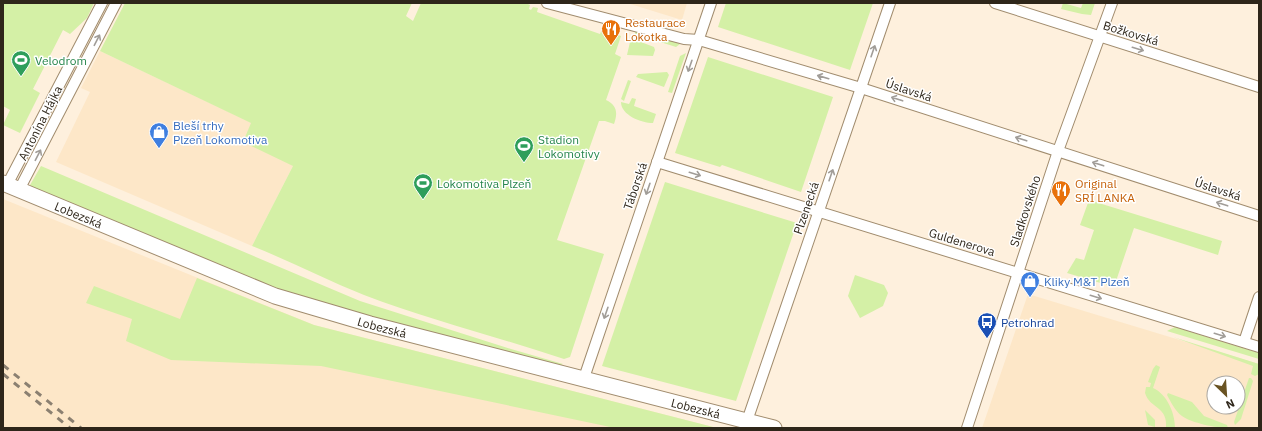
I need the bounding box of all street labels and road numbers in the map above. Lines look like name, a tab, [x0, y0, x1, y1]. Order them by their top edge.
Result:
street label: Božkovská	[1101, 17, 1161, 49]
street label: Úslavská	[884, 75, 935, 105]
street label: Antonína Hájka	[15, 83, 66, 163]
street label: Táborská	[620, 160, 650, 212]
street label: Sladkovského	[1006, 173, 1044, 249]
street label: Úslavská	[1193, 174, 1244, 204]
street label: Plzenecká	[790, 179, 822, 236]
street label: Lobezská	[53, 198, 105, 231]
street label: Guldenerova	[927, 225, 998, 259]
street label: Lobezská	[356, 313, 409, 341]
street label: Lobezská	[670, 394, 723, 422]

